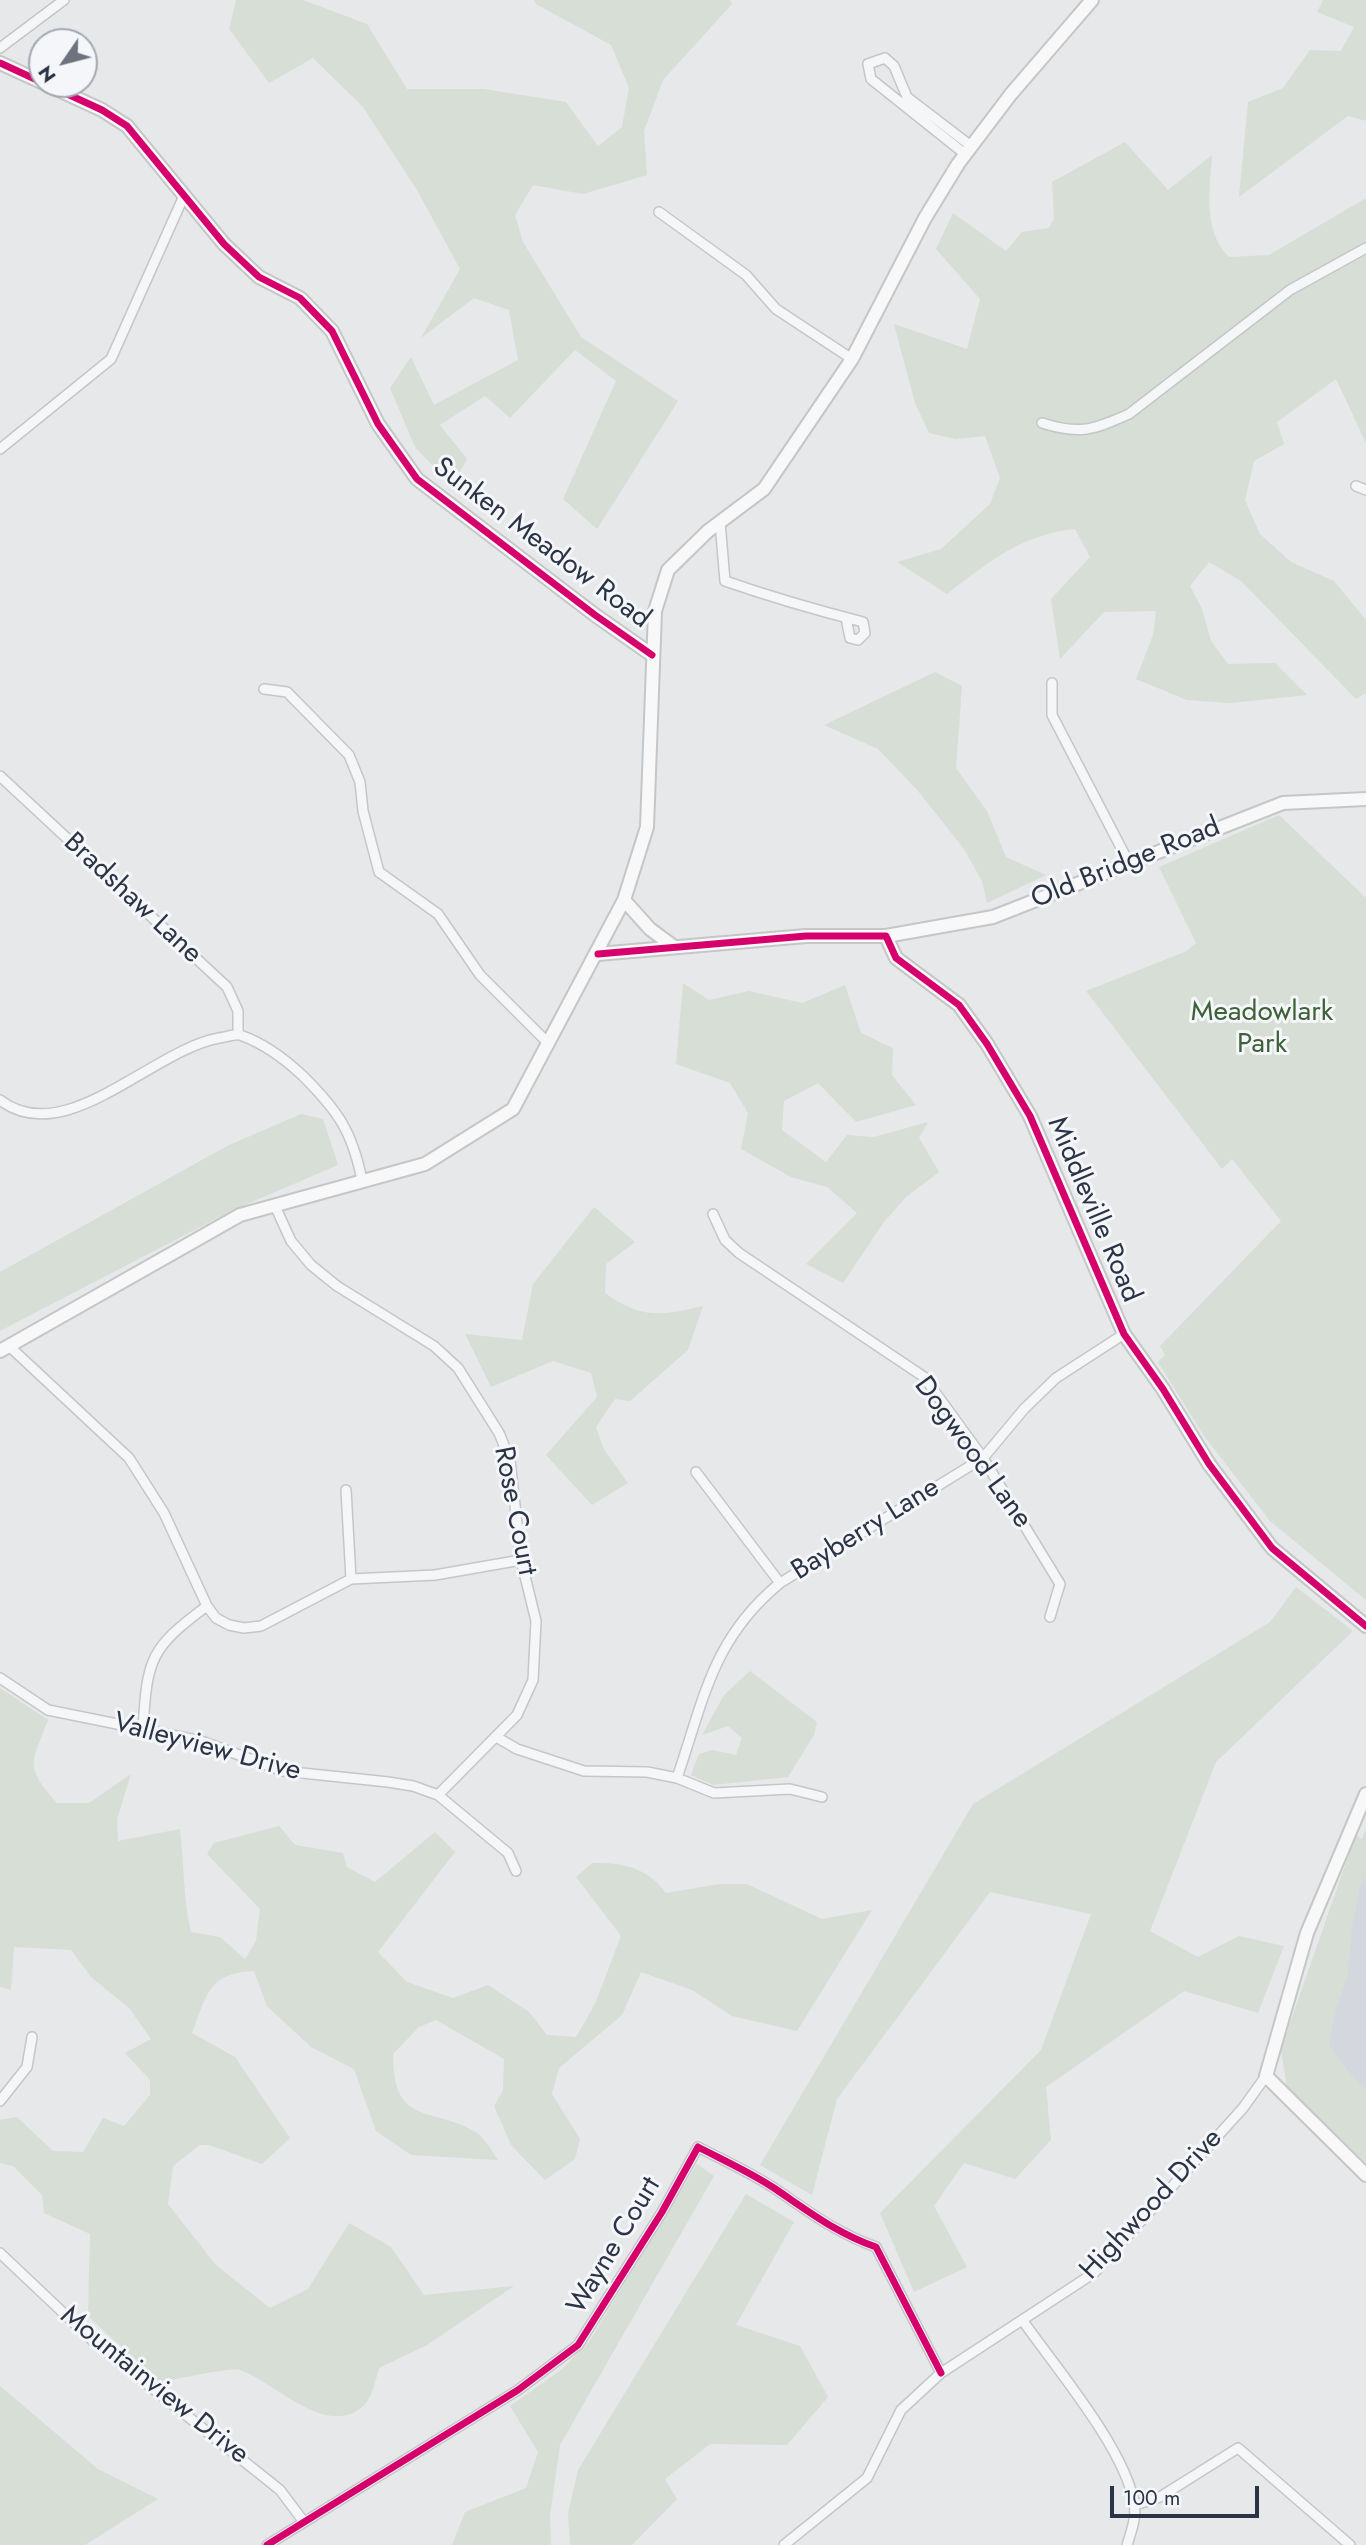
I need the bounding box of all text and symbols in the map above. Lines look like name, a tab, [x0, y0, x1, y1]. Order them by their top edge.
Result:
north arrow	[28, 28, 98, 98]
text: N	[32, 60, 62, 88]
street label: Sunken Meadow Road	[426, 451, 656, 637]
street label: Old Bridge Road	[1027, 811, 1225, 917]
street label: Bradshaw Lane	[56, 826, 208, 972]
park label: Meadowlark Park	[1191, 996, 1333, 1062]
street label: Middleville Road	[1039, 1112, 1147, 1308]
street label: Dogwood Lane	[906, 1371, 1038, 1535]
street label: Rose Court	[485, 1444, 543, 1578]
street label: Bayberry Lane	[786, 1471, 946, 1589]
street label: Valleyview Drive	[110, 1707, 304, 1789]
street label: Highwood Drive	[1074, 2123, 1230, 2287]
street label: Wayne Court	[561, 2172, 669, 2320]
street label: Mountainview Drive	[53, 2300, 255, 2472]
scale bar	[1114, 2472, 1263, 2516]
text: 100 m	[1123, 2483, 1180, 2513]

